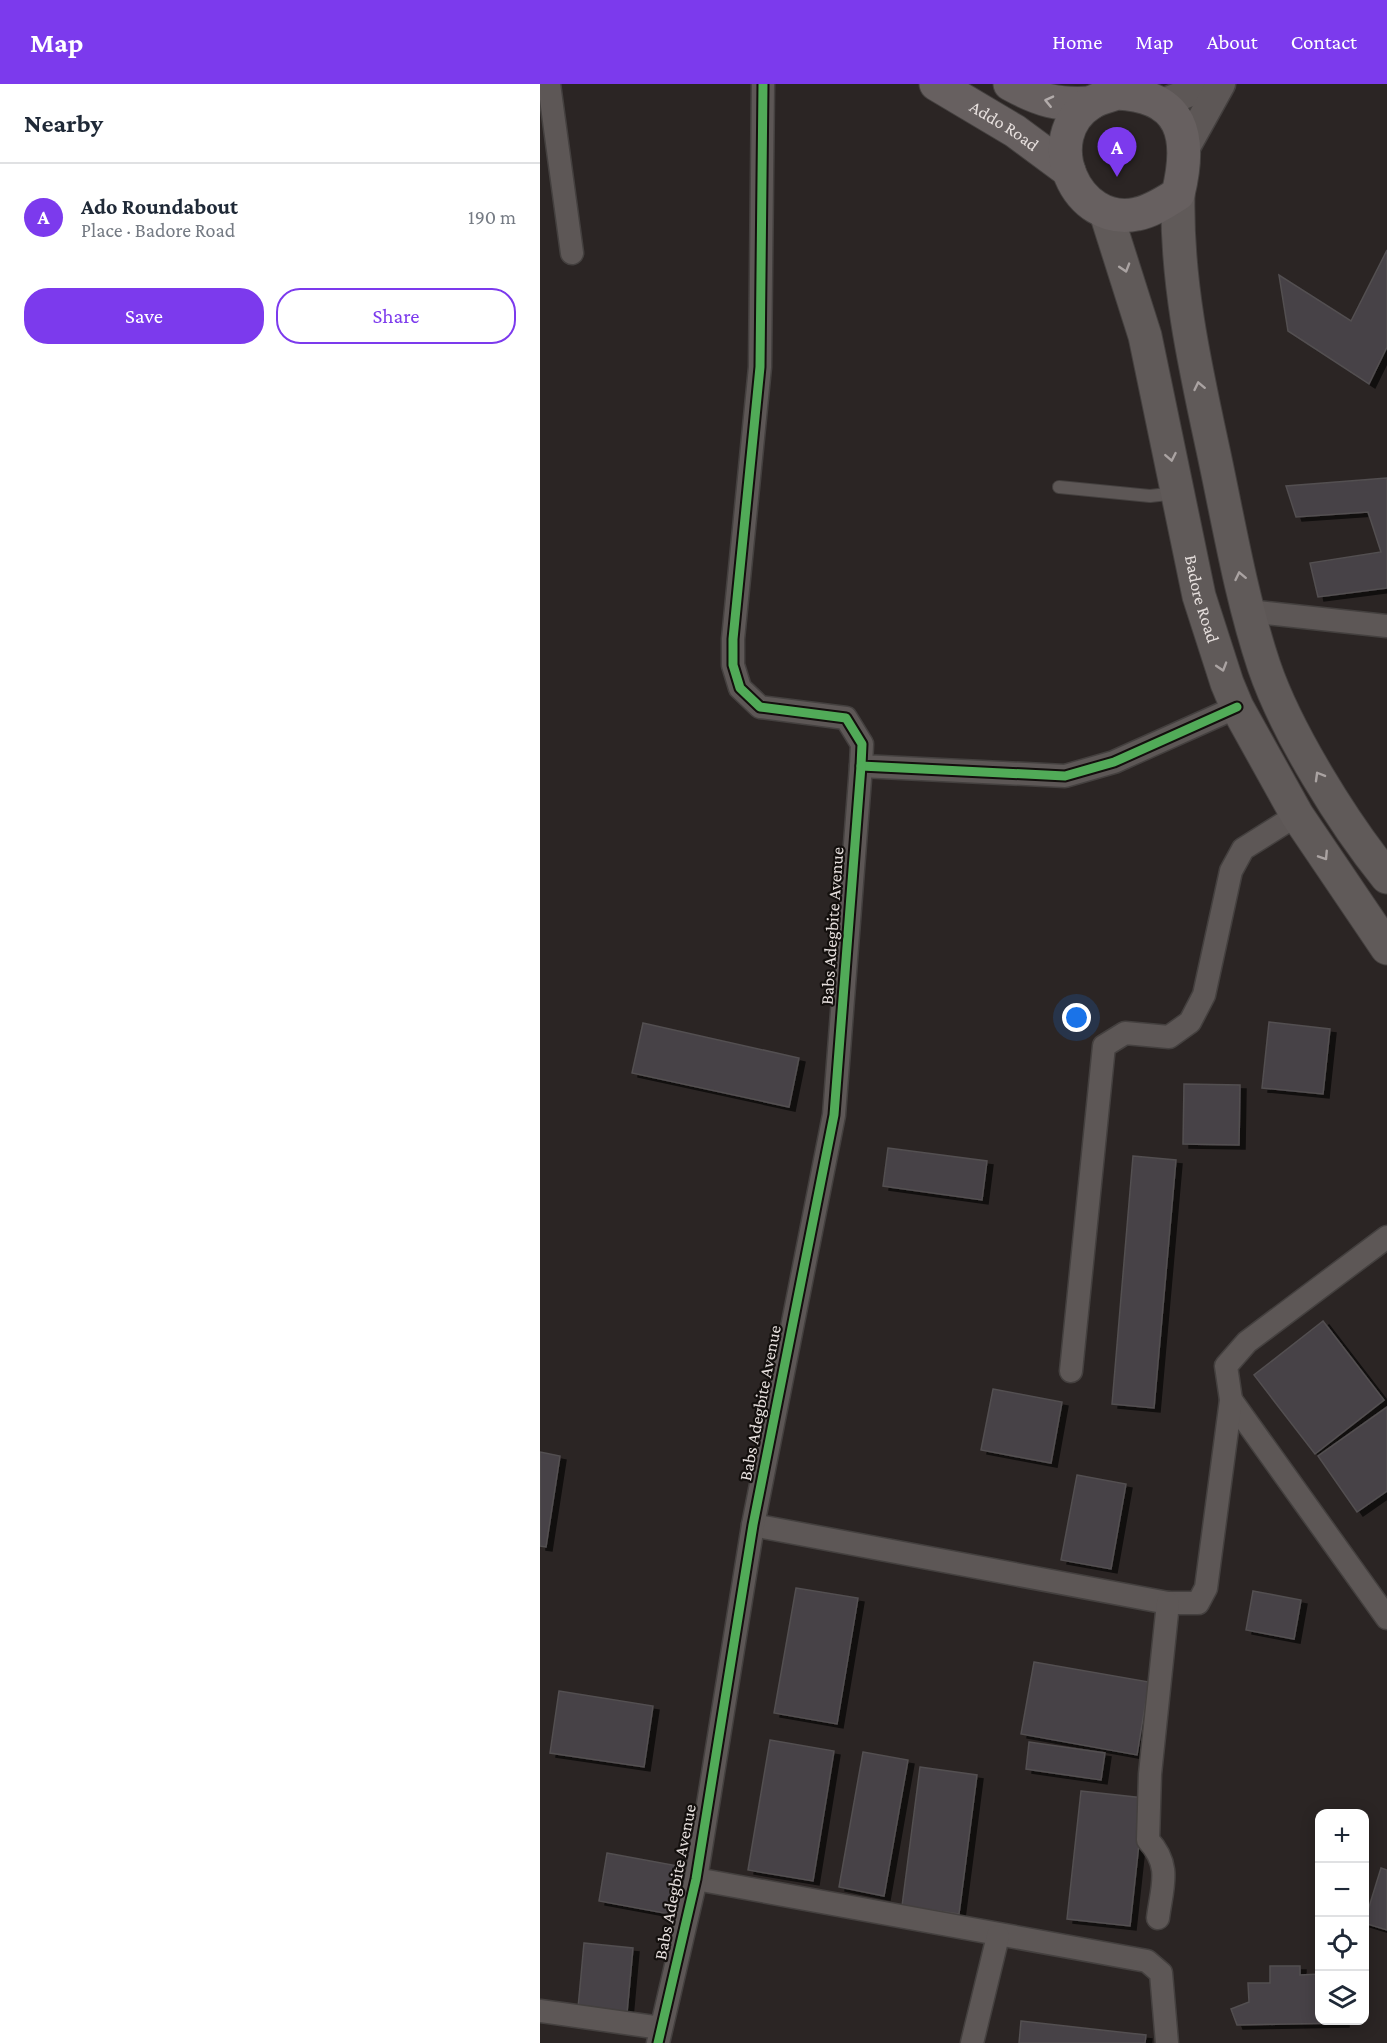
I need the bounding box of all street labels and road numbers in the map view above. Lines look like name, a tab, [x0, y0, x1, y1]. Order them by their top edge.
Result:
street label: Addo Road	[966, 96, 1043, 155]
street label: Badore Road	[1181, 553, 1224, 646]
street label: Babs Adegbite Avenue	[817, 846, 848, 1006]
street label: Babs Adegbite Avenue	[735, 1323, 785, 1483]
street label: Babs Adegbite Avenue	[650, 1802, 700, 1962]

